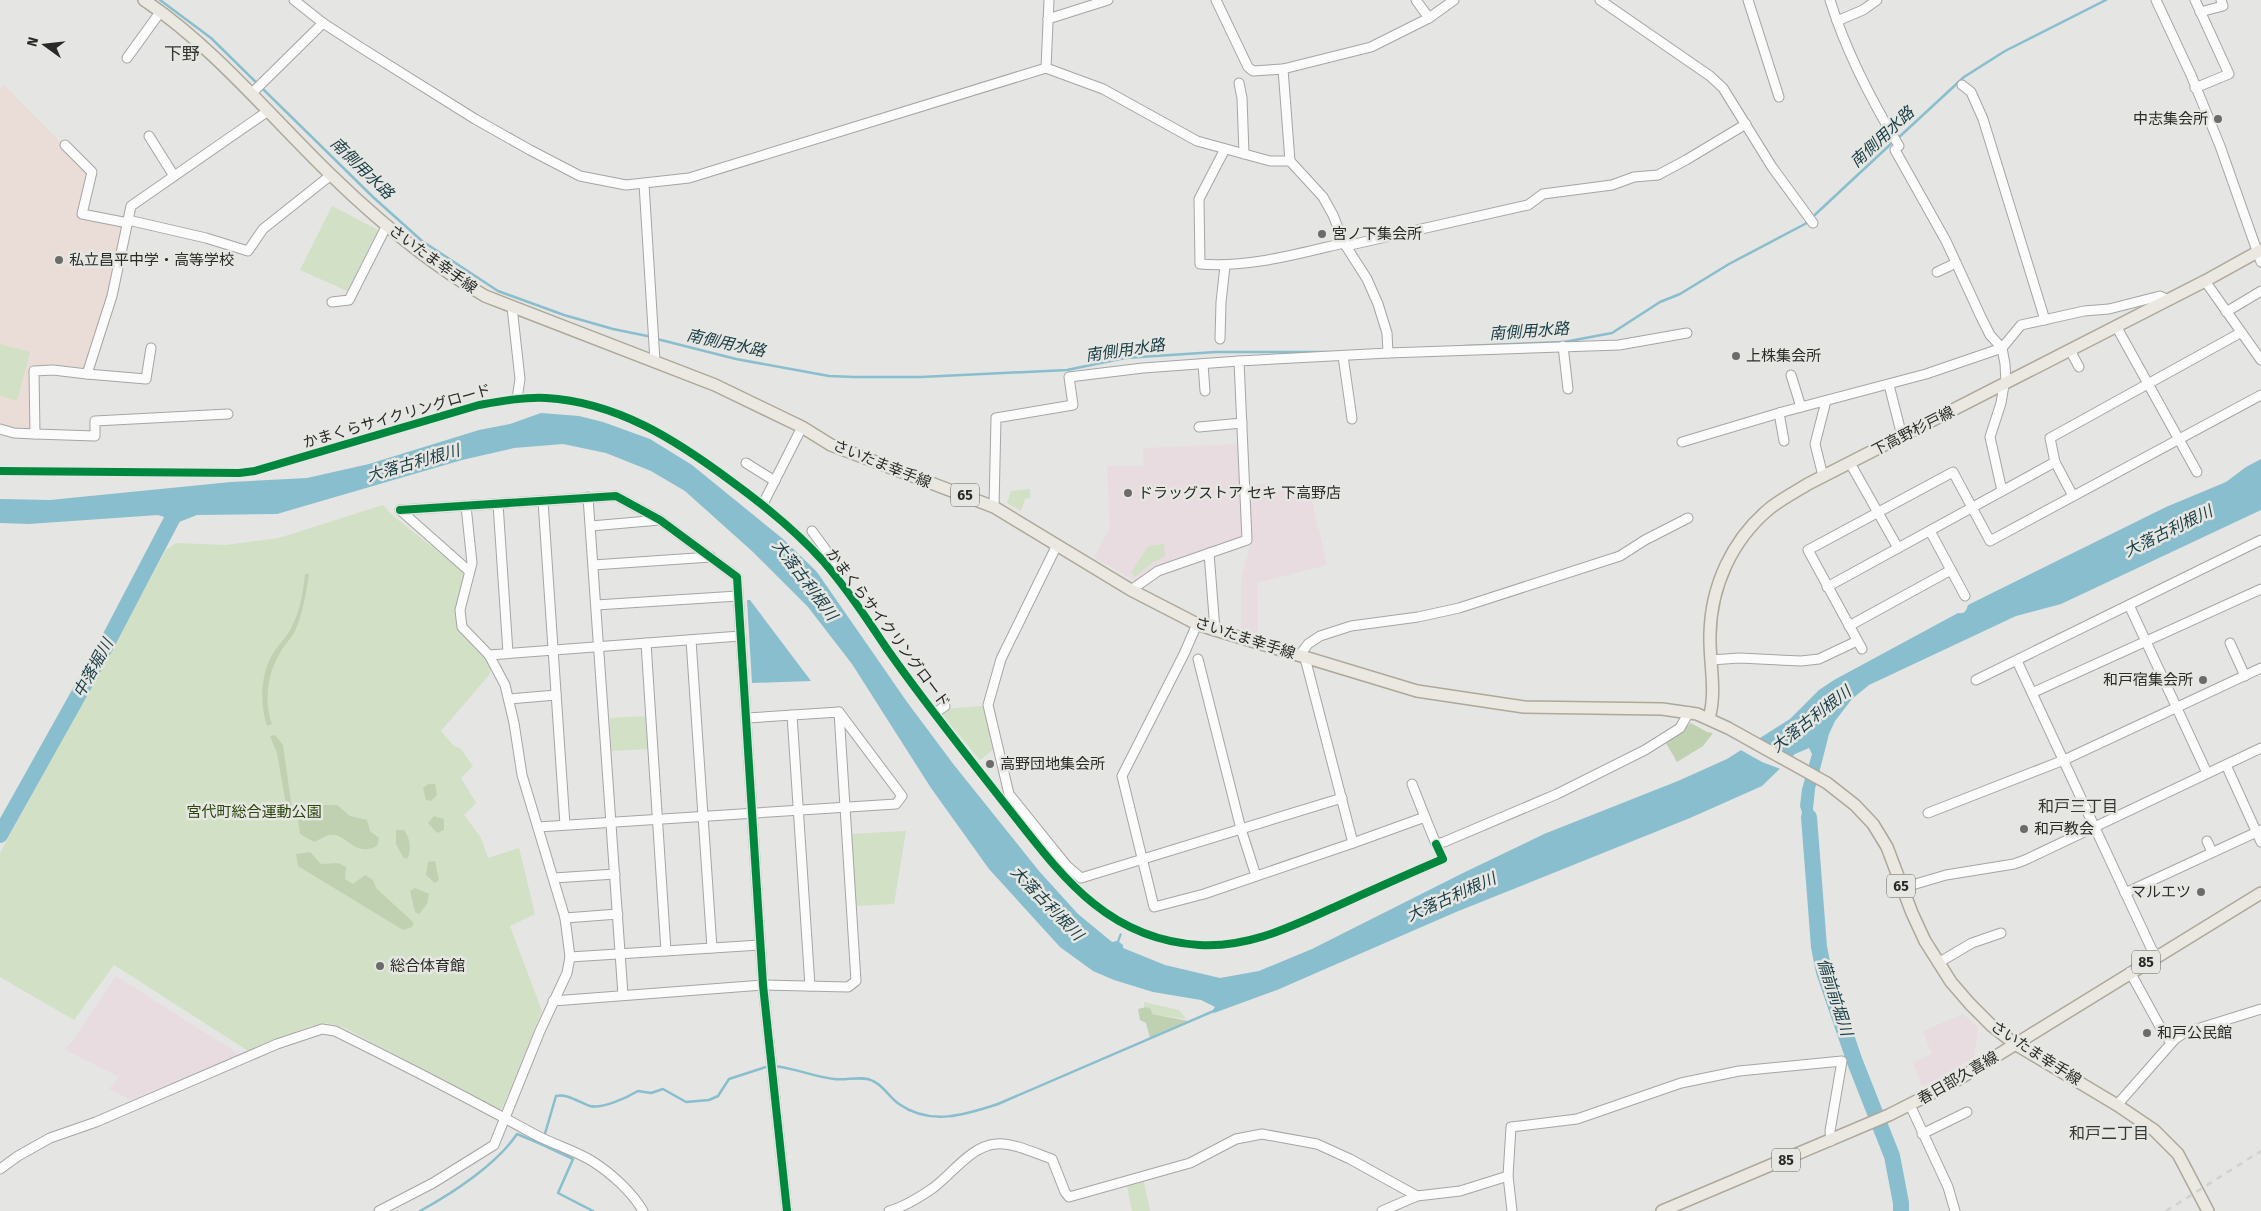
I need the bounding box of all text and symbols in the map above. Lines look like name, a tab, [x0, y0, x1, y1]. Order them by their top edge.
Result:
north arrow	[20, 20, 70, 70]
text: N	[24, 35, 42, 48]
district label: 下野	[164, 43, 200, 65]
water label: 南側用水路	[1846, 101, 1919, 171]
place label: 中志集会所	[2133, 110, 2208, 128]
marker: 中志集会所	[2212, 113, 2224, 125]
water label: 南側用水路	[327, 133, 399, 204]
street label: さいたま幸手線	[385, 221, 481, 297]
place label: 宮ノ下集会所	[1332, 225, 1422, 243]
marker: 宮ノ下集会所	[1316, 228, 1328, 240]
place label: 私立昌平中学・高等学校	[69, 251, 234, 269]
marker: 私立昌平中学・高等学校	[53, 254, 65, 266]
water label: 南側用水路	[1488, 319, 1572, 343]
water label: 南側用水路	[685, 325, 769, 361]
water label: 南側用水路	[1084, 335, 1168, 365]
place label: 上株集会所	[1746, 347, 1821, 365]
marker: 上株集会所	[1730, 350, 1742, 362]
street label: かまくらサイクリングロード	[301, 381, 493, 451]
street label: 下高野杉戸線	[1869, 403, 1957, 459]
street label: さいたま幸手線	[830, 436, 934, 492]
water label: 大落古利根川	[364, 440, 464, 485]
road number: 65	[951, 484, 979, 506]
place label: ドラッグストア セキ 下高野店	[1138, 484, 1341, 502]
marker: ドラッグストア セキ 下高野店	[1122, 487, 1134, 499]
water label: 大落古利根川	[2121, 501, 2217, 561]
water label: 大落古利根川	[769, 536, 843, 626]
street label: かまくらサイクリングロード	[822, 545, 954, 711]
street label: さいたま幸手線	[1192, 613, 1298, 663]
water label: 中落堀川	[69, 634, 118, 701]
place label: 和戸宿集会所	[2103, 671, 2193, 689]
marker: 和戸宿集会所	[2197, 674, 2209, 686]
water label: 大落古利根川	[1767, 681, 1856, 756]
place label: 高野団地集会所	[1000, 755, 1105, 773]
marker: 高野団地集会所	[984, 758, 996, 770]
district label: 和戸三丁目	[2038, 797, 2118, 816]
park label: 宮代町総合運動公園	[186, 803, 322, 821]
place label: 和戸教会	[2034, 820, 2094, 838]
marker: 和戸教会	[2018, 823, 2030, 835]
water label: 大落古利根川	[1007, 862, 1089, 946]
water label: 大落古利根川	[1403, 868, 1501, 925]
road number: 65	[1887, 874, 1915, 898]
place label: マルエツ	[2131, 883, 2191, 901]
marker: マルエツ	[2195, 886, 2207, 898]
road number: 85	[2132, 950, 2160, 974]
water label: 備前前堀川	[1814, 956, 1857, 1040]
place label: 総合体育館	[390, 957, 465, 975]
marker: 総合体育館	[374, 960, 386, 972]
street label: さいたま幸手線	[1987, 1017, 2085, 1089]
place label: 和戸公民館	[2157, 1024, 2232, 1042]
marker: 和戸公民館	[2141, 1027, 2153, 1039]
street label: 春日部久喜線	[1915, 1048, 2001, 1108]
district label: 和戸二丁目	[2069, 1124, 2149, 1143]
road number: 85	[1772, 1148, 1800, 1172]

